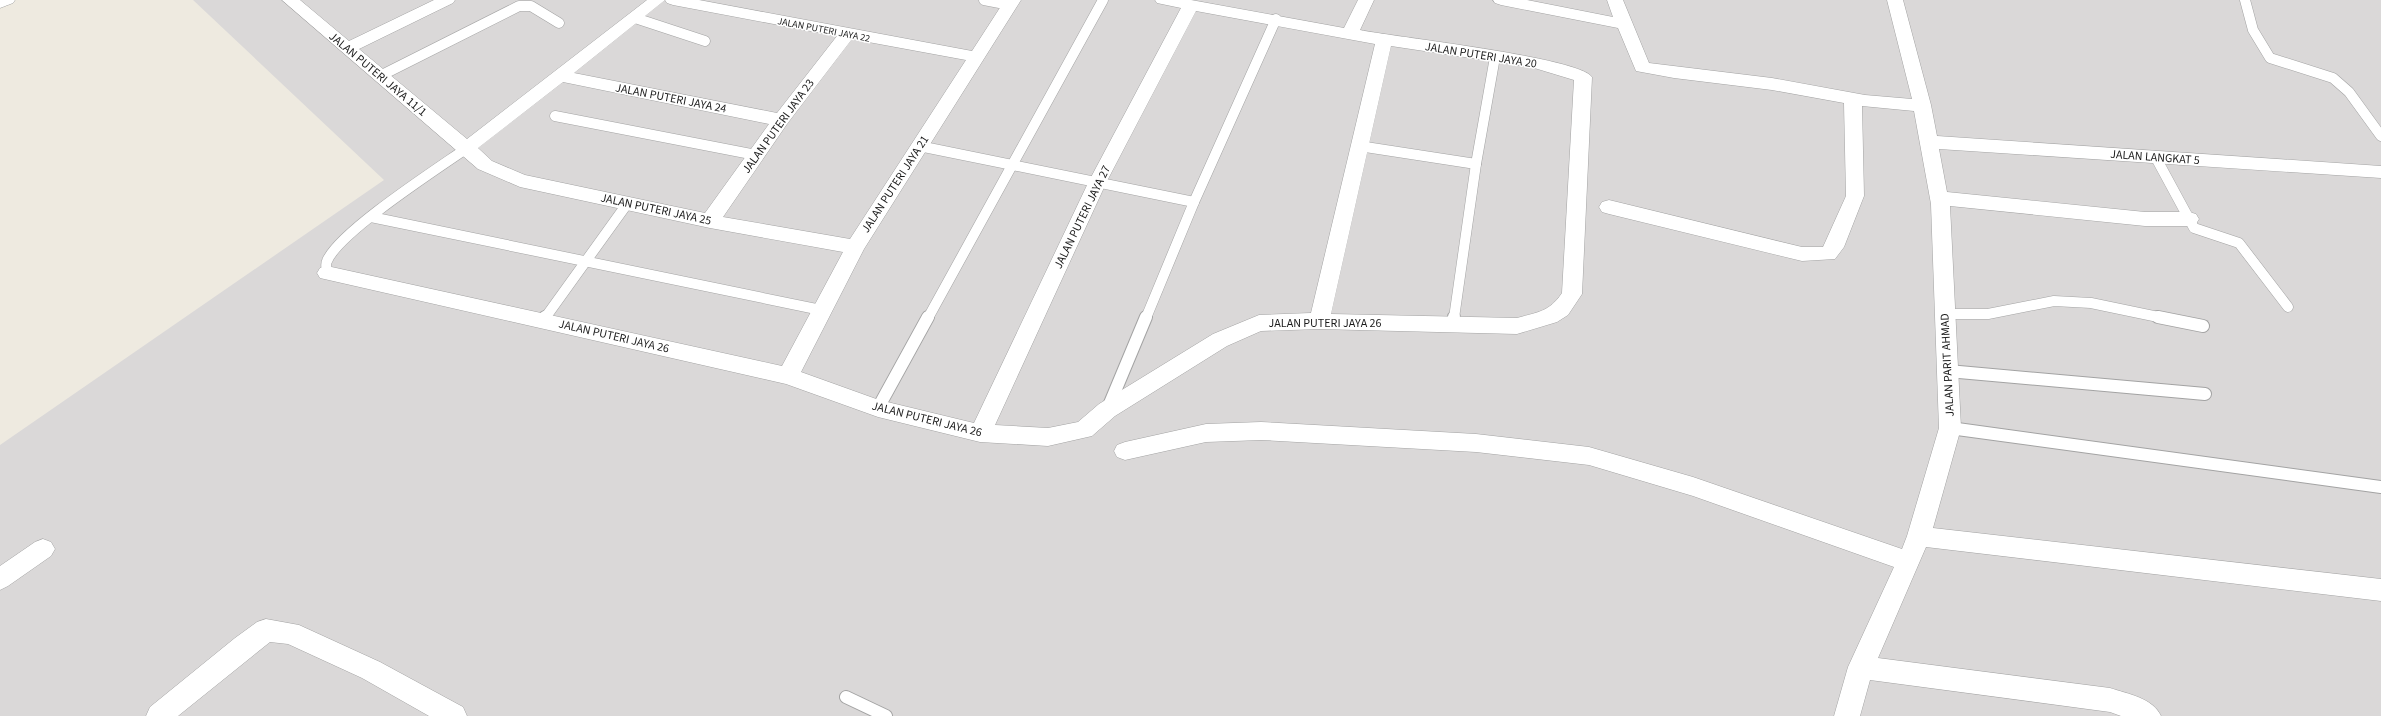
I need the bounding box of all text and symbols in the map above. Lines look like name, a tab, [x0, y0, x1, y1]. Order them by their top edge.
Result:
street label: JALAN PUTERI JAYA 22	[776, 14, 871, 46]
street label: JALAN PUTERI JAYA 11/1	[325, 28, 430, 120]
street label: JALAN PUTERI JAYA 20	[1424, 38, 1538, 73]
street label: JALAN PUTERI JAYA 23	[738, 76, 819, 177]
street label: JALAN PUTERI JAYA 24	[614, 79, 728, 118]
street label: JALAN PUTERI JAYA 21	[858, 132, 933, 236]
street label: JALAN LANGKAT 5	[2110, 146, 2200, 169]
street label: JALAN PUTERI JAYA 27	[1050, 163, 1115, 272]
street label: JALAN PUTERI JAYA 25	[599, 189, 713, 230]
street label: JALAN PARIT AHMAD	[1936, 313, 1959, 417]
street label: JALAN PUTERI JAYA 26	[557, 315, 671, 357]
street label: JALAN PUTERI JAYA 26	[1269, 315, 1382, 332]
street label: JALAN PUTERI JAYA 26	[870, 398, 984, 441]

